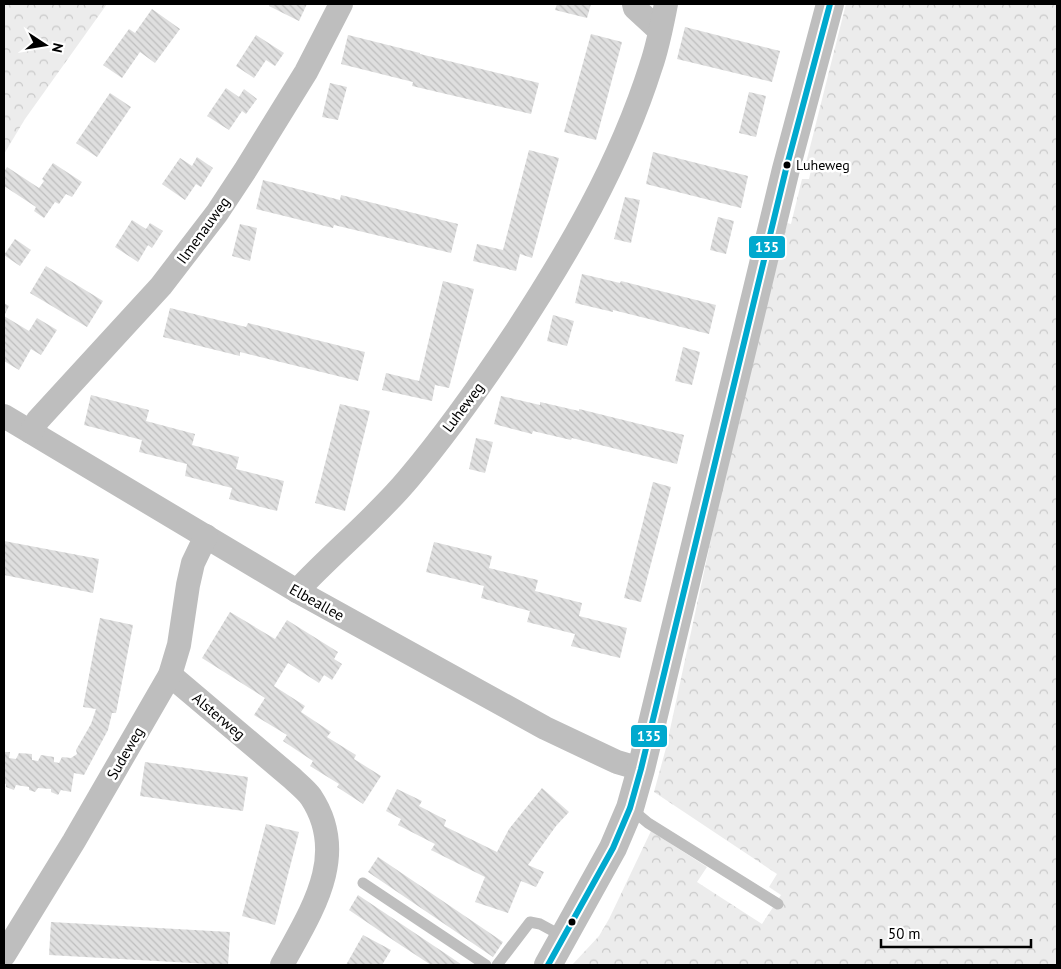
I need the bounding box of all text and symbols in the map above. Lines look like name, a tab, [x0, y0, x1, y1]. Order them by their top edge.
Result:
north arrow	[20, 20, 70, 70]
text: N	[48, 41, 67, 54]
place label: Luheweg	[796, 156, 850, 174]
marker: Luheweg	[782, 160, 792, 170]
street label: Ilmenauweg	[172, 193, 234, 267]
line badge: 135	[748, 235, 786, 259]
text: 135	[755, 238, 779, 256]
street label: Luheweg	[438, 378, 488, 436]
street label: Elbeallee	[286, 579, 348, 625]
street label: Alsterweg	[189, 688, 249, 744]
street label: Sudeweg	[102, 723, 148, 783]
line badge: 135	[630, 724, 668, 748]
text: 135	[637, 727, 661, 745]
scale bar	[881, 916, 1031, 948]
unlabelled marker	[567, 917, 577, 927]
text: 50 m	[888, 924, 921, 943]

